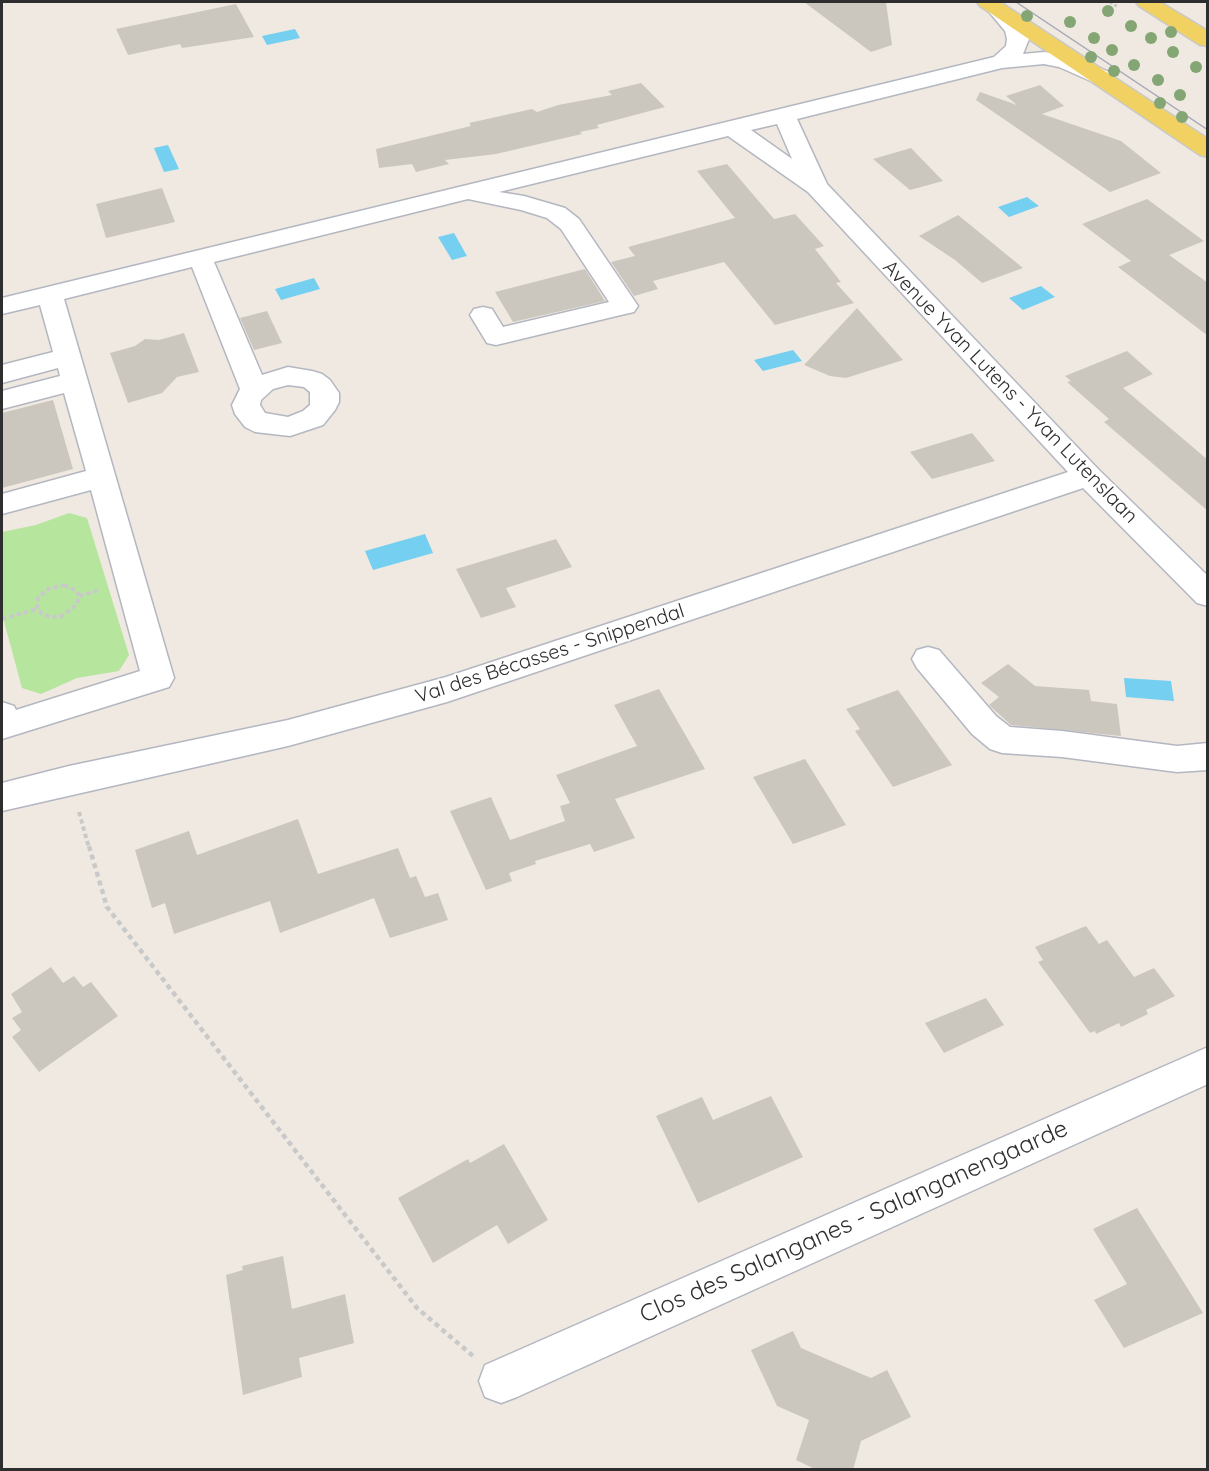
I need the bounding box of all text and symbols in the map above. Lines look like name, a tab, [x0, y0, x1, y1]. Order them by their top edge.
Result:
street label: Avenue Yvan Lutens - Yvan Lutenslaan	[878, 255, 1142, 529]
street label: Val des Bécasses - Snippendal	[412, 599, 688, 709]
street label: Clos des Salanganes - Salanganengaarde	[636, 1114, 1072, 1330]

